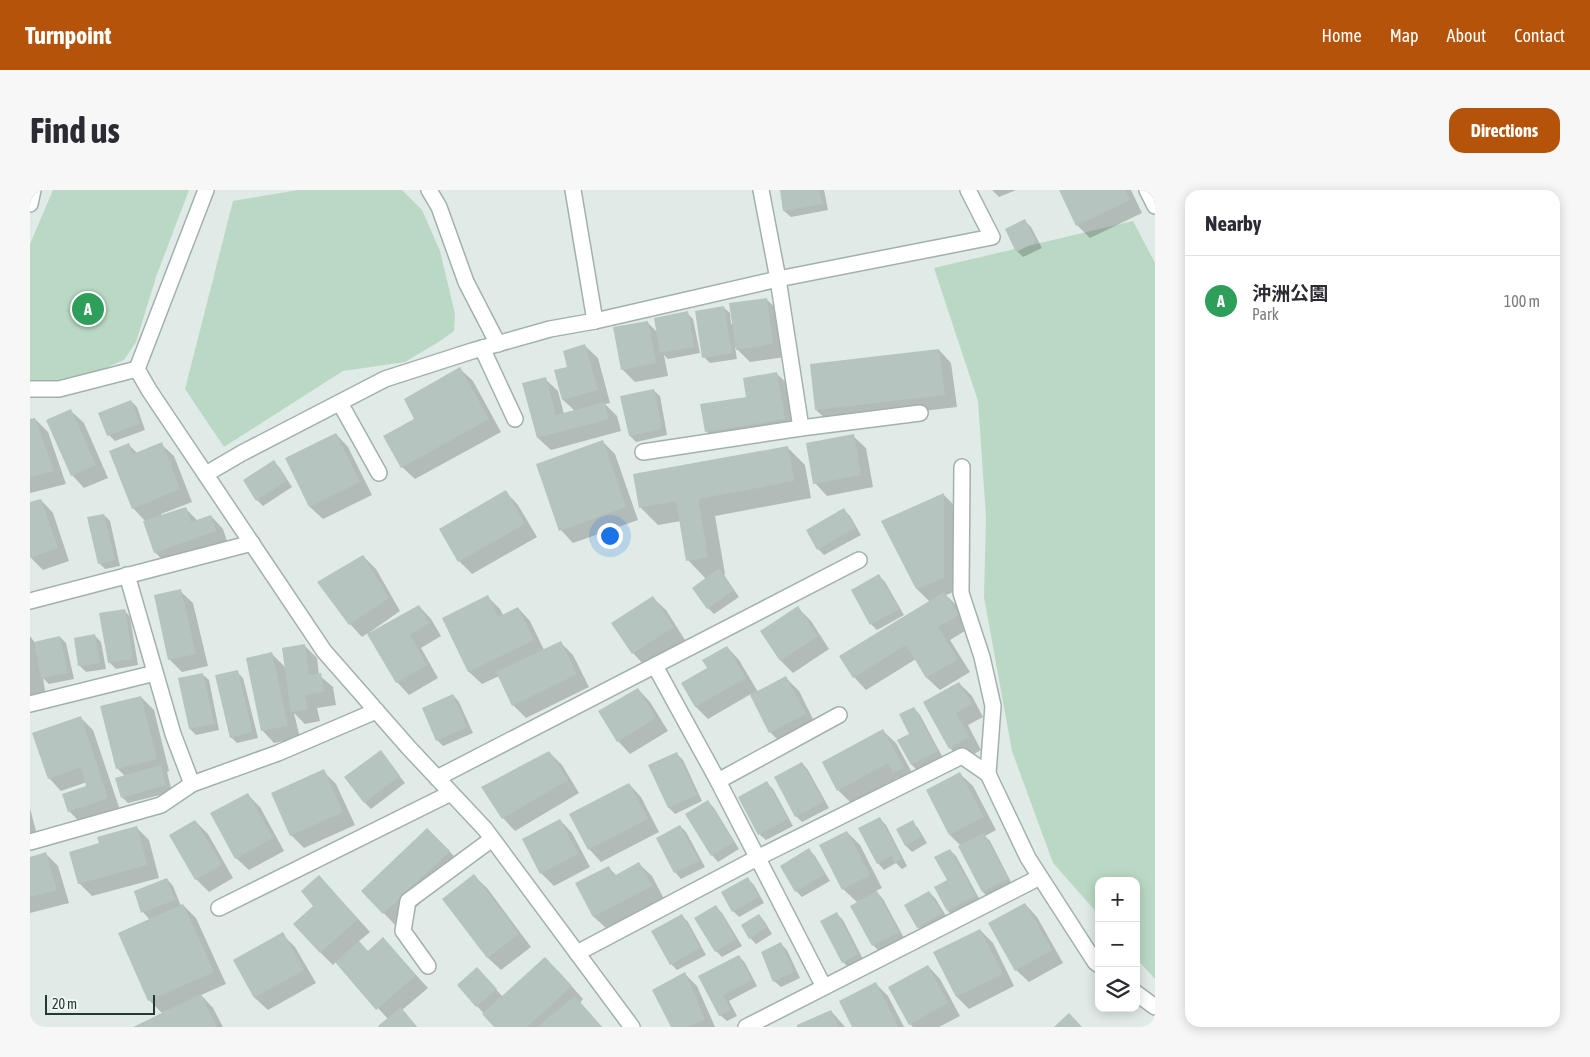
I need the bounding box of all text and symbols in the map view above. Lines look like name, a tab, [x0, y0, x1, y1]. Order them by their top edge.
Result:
text: Turnpoint	[25, 22, 111, 49]
text: Home	[1322, 25, 1362, 46]
text: Map	[1390, 25, 1419, 46]
text: About	[1447, 25, 1486, 46]
text: Contact	[1514, 25, 1565, 46]
button: Directions	[1449, 108, 1560, 153]
text: Find us	[30, 110, 120, 150]
text: Nearby	[1205, 211, 1261, 235]
text: 沖洲公園	[1252, 282, 1328, 304]
pin: A	[72, 290, 104, 328]
text: A	[1217, 292, 1225, 310]
text: 100 m	[1504, 292, 1540, 310]
text: Park	[1252, 305, 1279, 323]
your location	[597, 523, 623, 549]
map controls	[1095, 877, 1140, 1012]
button: +	[1095, 877, 1140, 922]
button: −	[1095, 922, 1140, 967]
button: layers	[1095, 967, 1140, 1012]
scale bar	[45, 992, 155, 1015]
text: 20 m	[52, 996, 77, 1012]

